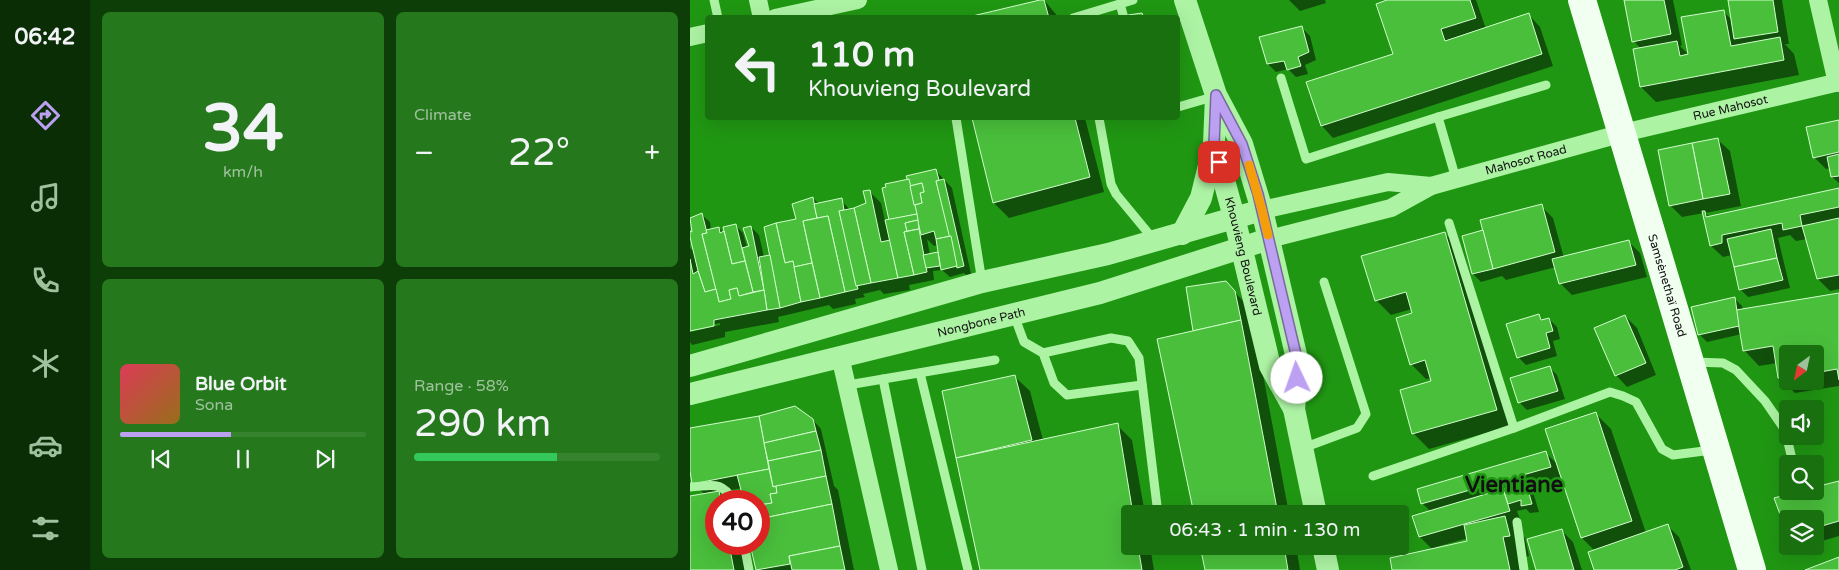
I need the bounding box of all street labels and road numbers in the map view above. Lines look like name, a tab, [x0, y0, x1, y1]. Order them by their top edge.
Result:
street label: Rue Mahosot	[1692, 92, 1769, 123]
street label: Mahosot Road	[1484, 142, 1568, 178]
street label: Khouvieng Boulevard	[1222, 195, 1265, 317]
street label: Samsènethaï Road	[1645, 232, 1689, 339]
street label: Nongbone Path	[936, 305, 1027, 340]

